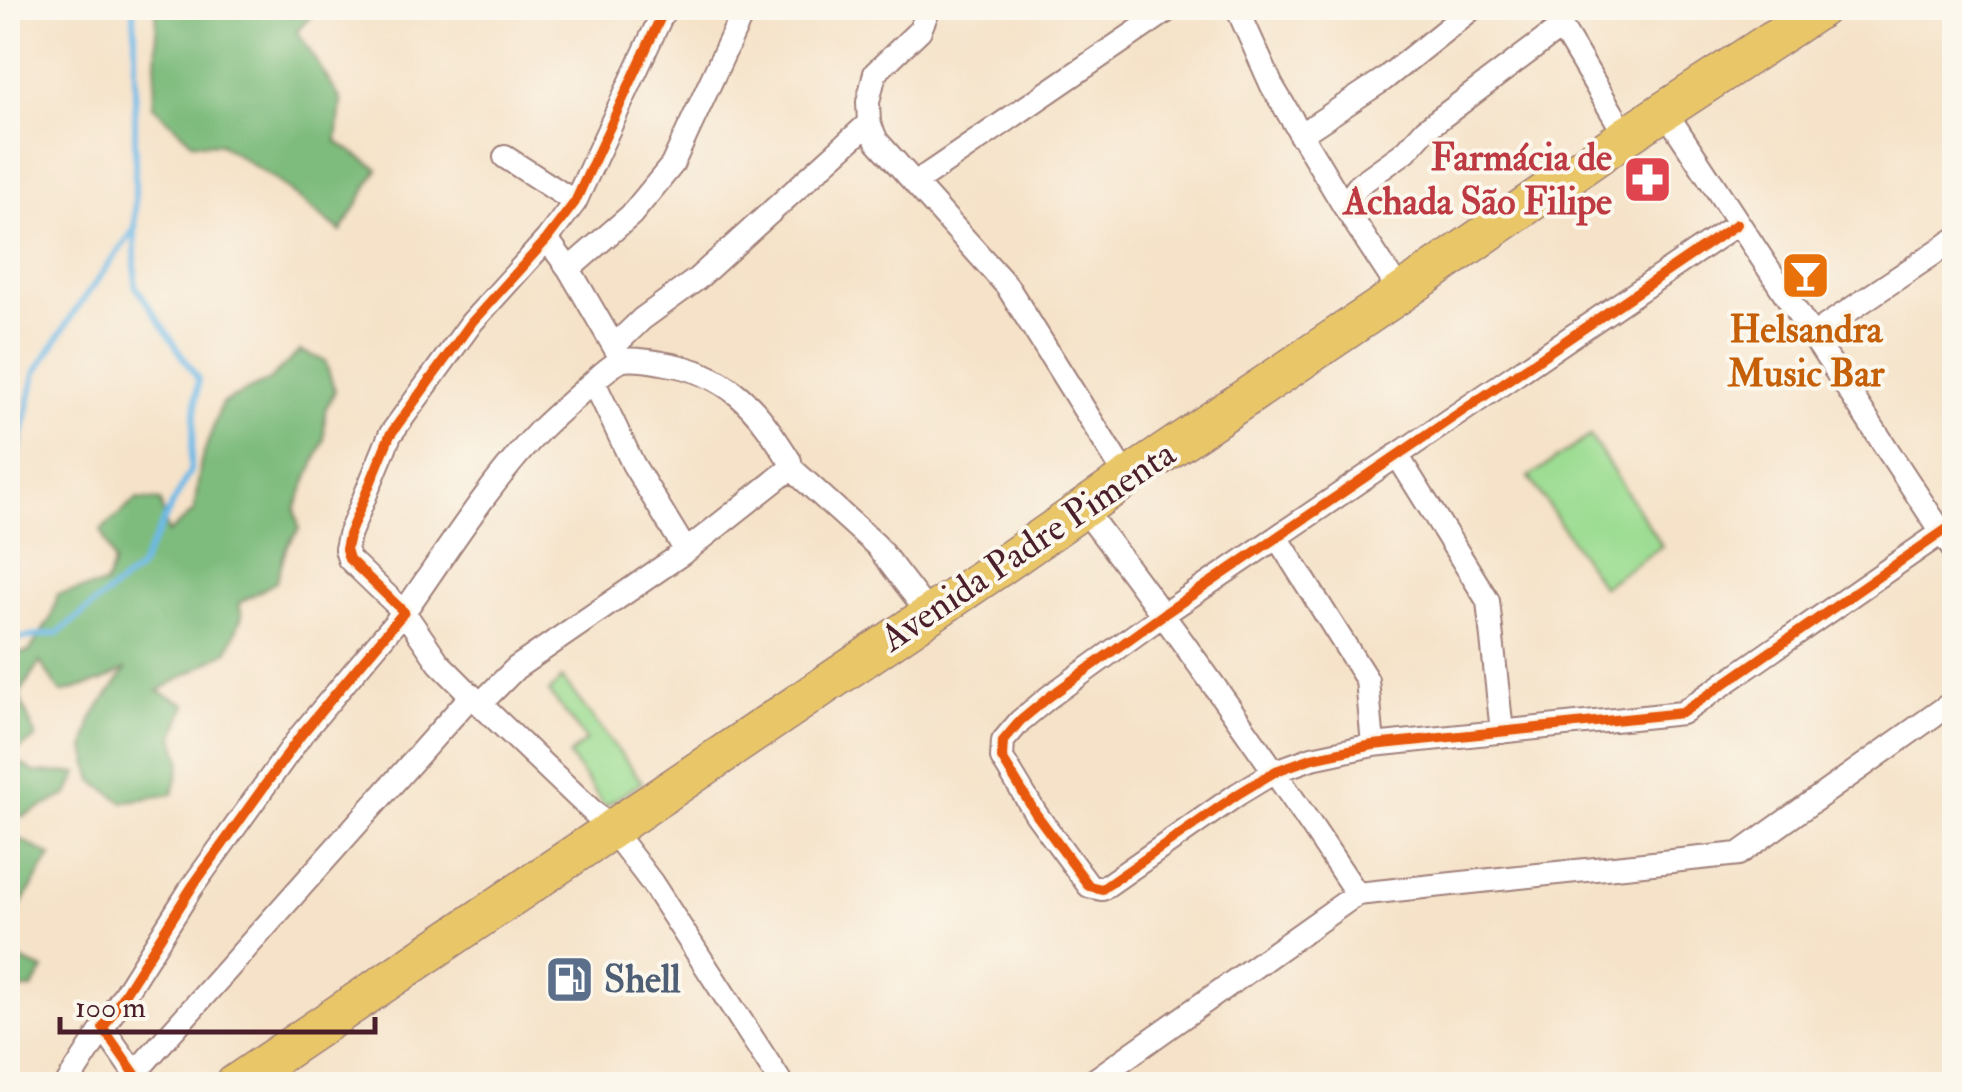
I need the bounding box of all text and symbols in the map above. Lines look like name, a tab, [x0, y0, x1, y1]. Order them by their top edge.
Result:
place label: Farmácia de Achada São Filipe	[1341, 134, 1612, 226]
pharmacy icon: Farmácia de Achada São Filipe	[1621, 154, 1673, 206]
bar icon: Helsandra Music Bar	[1780, 250, 1832, 302]
place label: Helsandra Music Bar	[1727, 306, 1885, 398]
street label: Avenida Padre Pimenta	[871, 429, 1185, 663]
fuel station icon: Shell	[543, 954, 595, 1006]
place label: Shell	[604, 956, 681, 1004]
scale bar	[60, 972, 375, 1034]
text: 100 m	[75, 989, 146, 1026]

